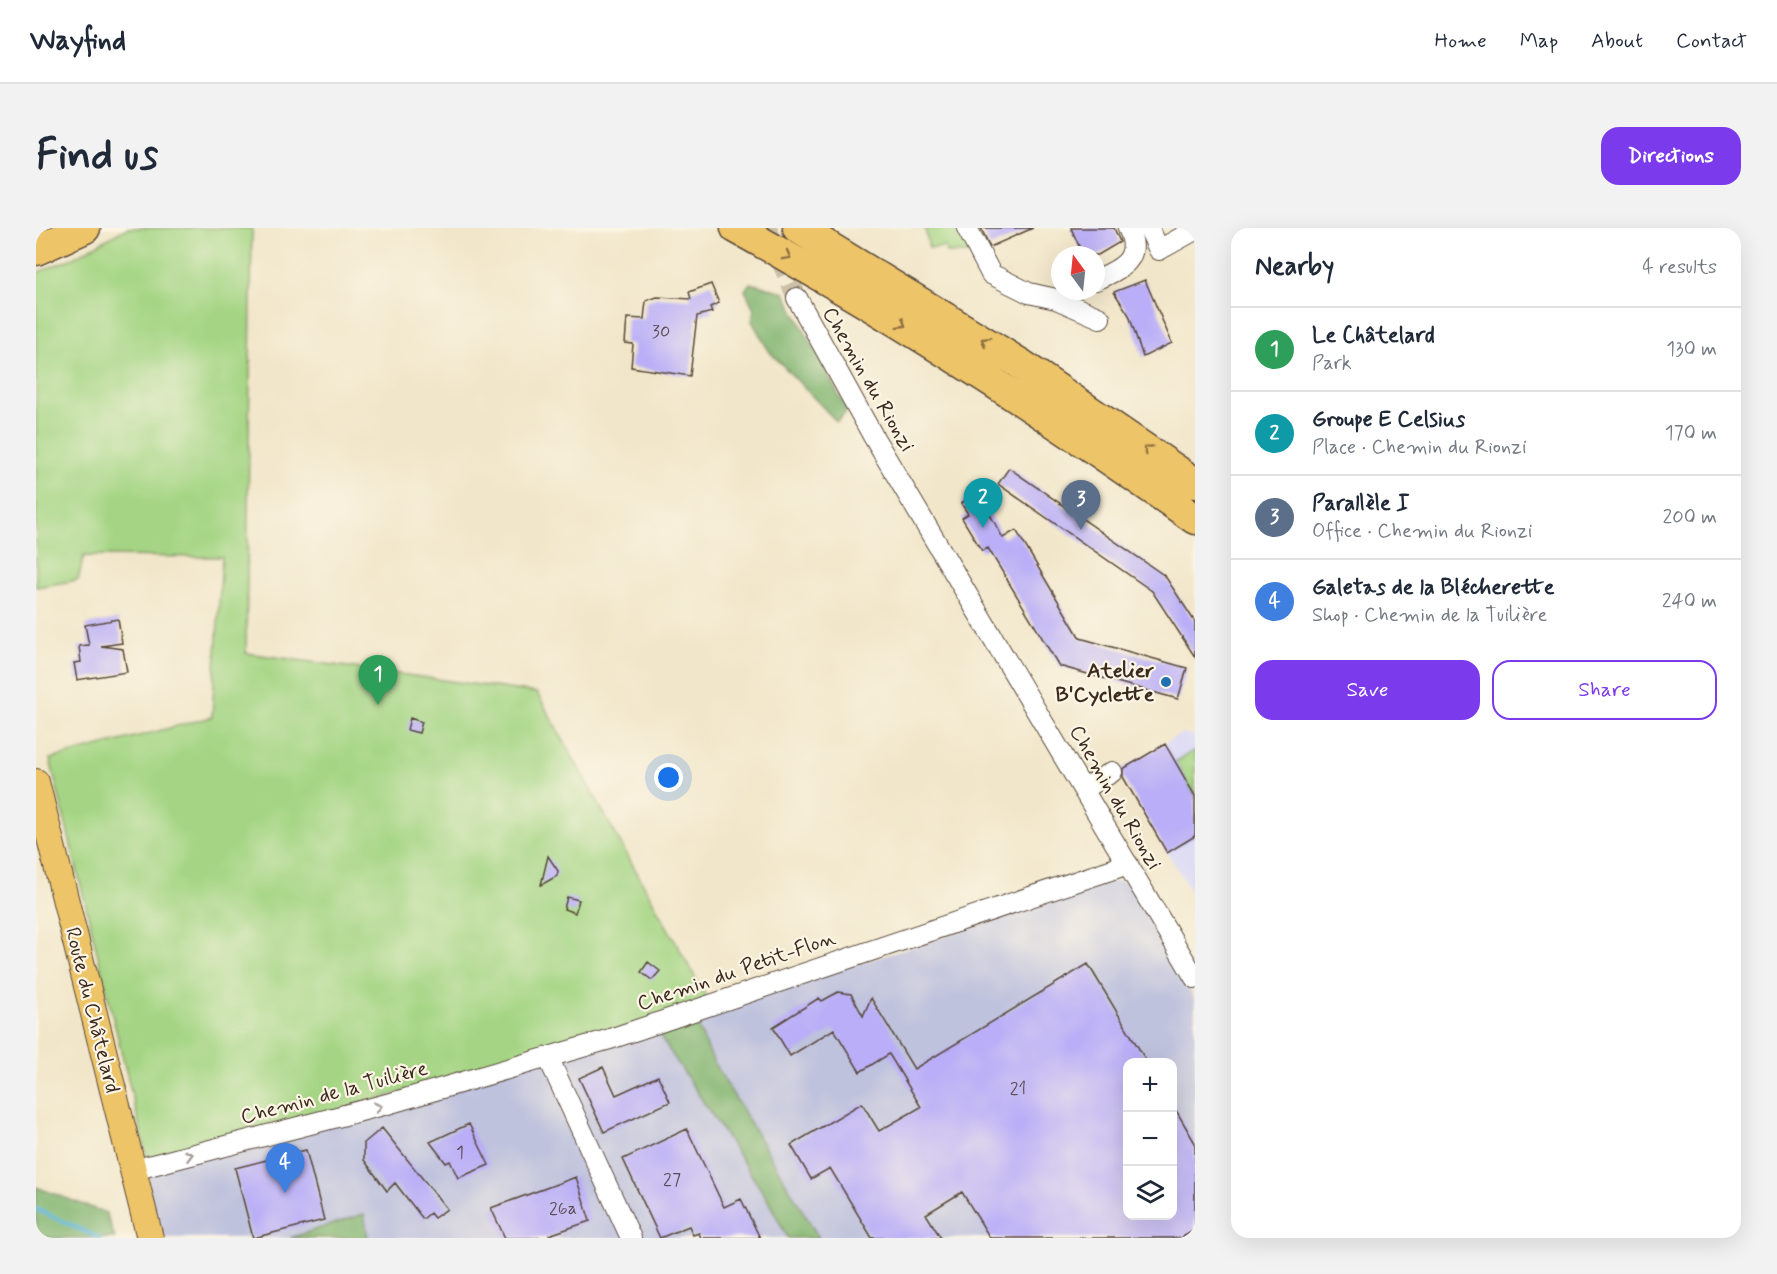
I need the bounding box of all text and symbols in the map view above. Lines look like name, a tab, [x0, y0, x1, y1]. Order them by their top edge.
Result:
text: Wayfind	[30, 23, 126, 60]
text: Home	[1435, 27, 1487, 55]
text: Map	[1520, 27, 1558, 55]
text: About	[1591, 27, 1643, 55]
text: Contact	[1676, 27, 1747, 55]
button: Directions	[1601, 127, 1741, 185]
text: Find us	[36, 129, 158, 184]
north arrow	[1051, 246, 1105, 300]
one-way arrow	[781, 249, 791, 260]
text: Nearby	[1255, 250, 1334, 284]
text: 4 results	[1642, 254, 1717, 281]
street label: Chemin du Rionzi	[815, 302, 921, 457]
one-way arrow	[896, 316, 906, 328]
house number: 30	[652, 320, 670, 344]
text: Le Châtelard	[1312, 322, 1435, 350]
text: 1	[1270, 336, 1279, 363]
text: 130 m	[1666, 336, 1717, 363]
one-way arrow	[981, 337, 992, 348]
text: Park	[1312, 350, 1352, 377]
text: Groupe E Celsius	[1312, 406, 1465, 434]
text: 2	[1270, 420, 1279, 447]
text: 170 m	[1665, 420, 1717, 447]
text: Place · Chemin du Rionzi	[1312, 434, 1526, 461]
one-way arrow	[1143, 445, 1154, 456]
pin: 2	[964, 478, 1002, 528]
pin: 3	[1062, 480, 1100, 530]
text: Parallèle I	[1312, 490, 1410, 518]
text: 3	[1270, 504, 1279, 531]
text: 200 m	[1662, 504, 1717, 531]
text: Office · Chemin du Rionzi	[1312, 518, 1532, 545]
text: Galetas de la Blécherette	[1312, 574, 1555, 602]
text: 4	[1269, 588, 1280, 615]
text: 240 m	[1662, 588, 1717, 615]
text: Shop · Chemin de la Tuilière	[1312, 602, 1547, 629]
pin: 1	[358, 656, 398, 705]
place label: Atelier B'Cyclette	[1056, 657, 1155, 709]
button: Save	[1255, 660, 1480, 720]
button: Share	[1492, 660, 1717, 720]
marker: Atelier B'Cyclette	[1159, 675, 1173, 689]
street label: Chemin du Rionzi	[1062, 720, 1168, 875]
your location	[654, 763, 683, 792]
street label: Route du Châtelard	[58, 924, 126, 1096]
street label: Chemin du Petit-Flon	[634, 924, 840, 1018]
street label: Chemin de la Tuilière	[238, 1055, 431, 1131]
map controls	[1123, 1058, 1177, 1220]
button: +	[1123, 1058, 1177, 1112]
house number: 21	[1010, 1077, 1026, 1101]
one-way arrow	[373, 1101, 383, 1114]
button: −	[1123, 1112, 1177, 1166]
house number: 1	[456, 1141, 464, 1165]
pin: 4	[266, 1144, 304, 1193]
one-way arrow	[183, 1150, 194, 1162]
button: layers	[1123, 1166, 1177, 1220]
house number: 27	[663, 1168, 681, 1192]
house number: 26a	[549, 1197, 577, 1221]

